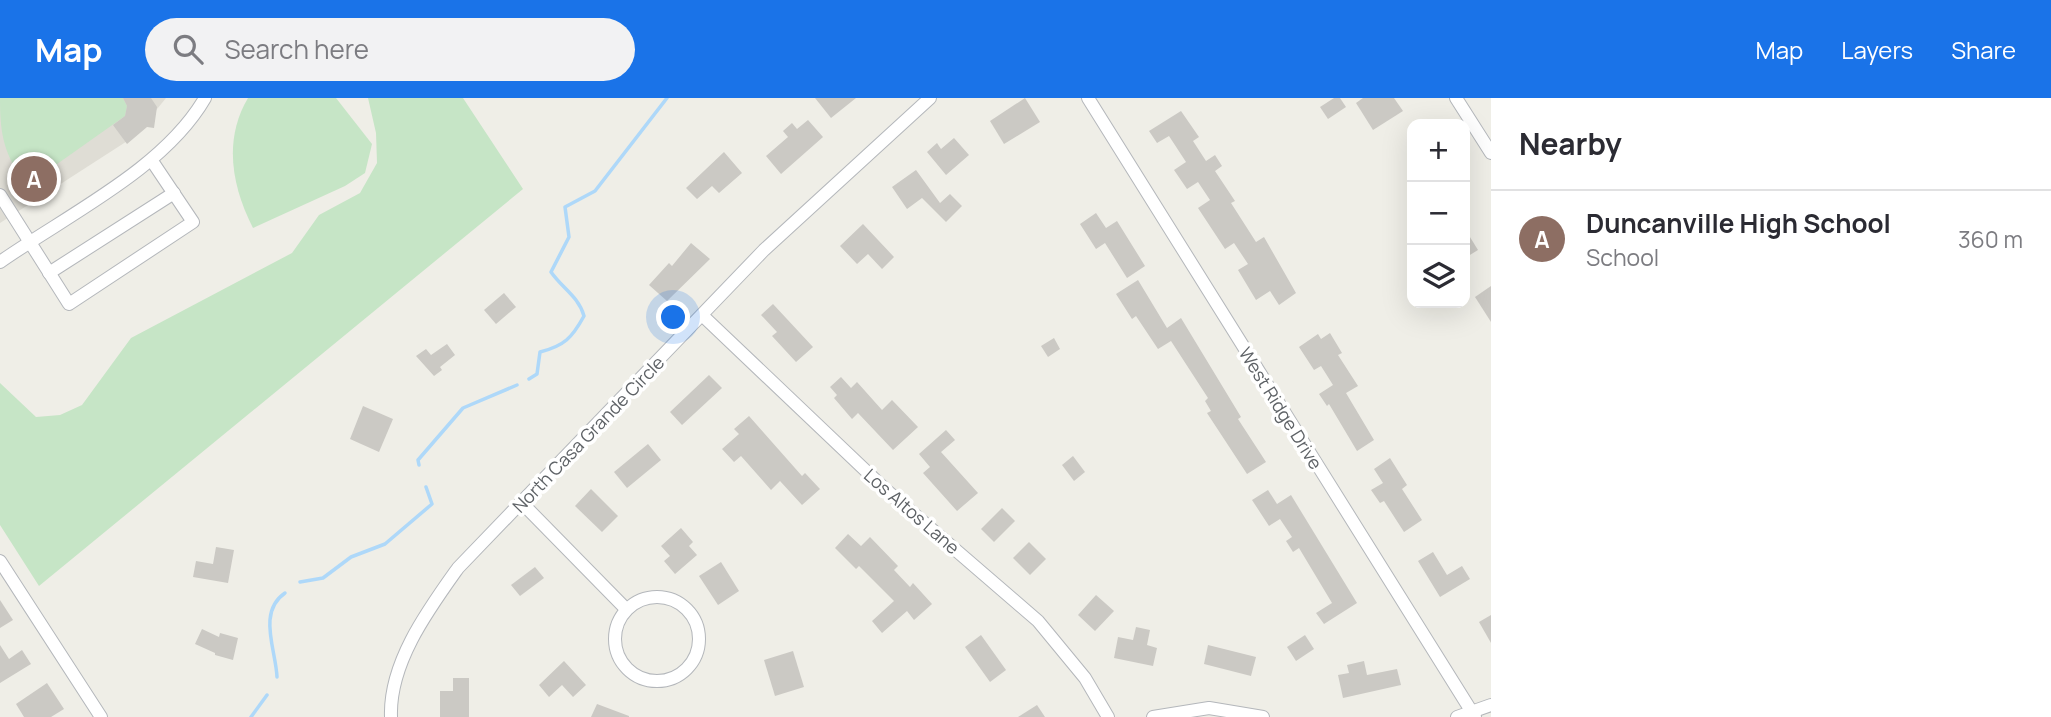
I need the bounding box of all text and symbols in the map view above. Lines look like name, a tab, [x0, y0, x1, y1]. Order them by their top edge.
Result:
search box	[145, 18, 635, 81]
text: Map	[35, 27, 103, 72]
icon: search	[169, 30, 207, 68]
text: Search here	[225, 31, 369, 67]
text: Map	[1756, 33, 1803, 66]
text: Layers	[1841, 33, 1913, 66]
text: Share	[1951, 33, 2016, 66]
map controls	[1407, 119, 1470, 308]
button: +	[1407, 119, 1470, 182]
text: Nearby	[1519, 123, 1622, 164]
pin: A	[11, 153, 57, 205]
button: −	[1407, 182, 1470, 245]
text: Duncanville High School	[1586, 205, 1891, 241]
text: A	[1534, 223, 1550, 255]
text: 360 m	[1958, 223, 2023, 255]
text: School	[1586, 241, 1659, 273]
button: layers	[1407, 245, 1470, 308]
your location	[656, 300, 690, 334]
street label: West Ridge Drive	[1234, 342, 1328, 474]
street label: North Casa Grande Circle	[507, 351, 669, 517]
street label: Los Altos Lane	[859, 463, 965, 559]

